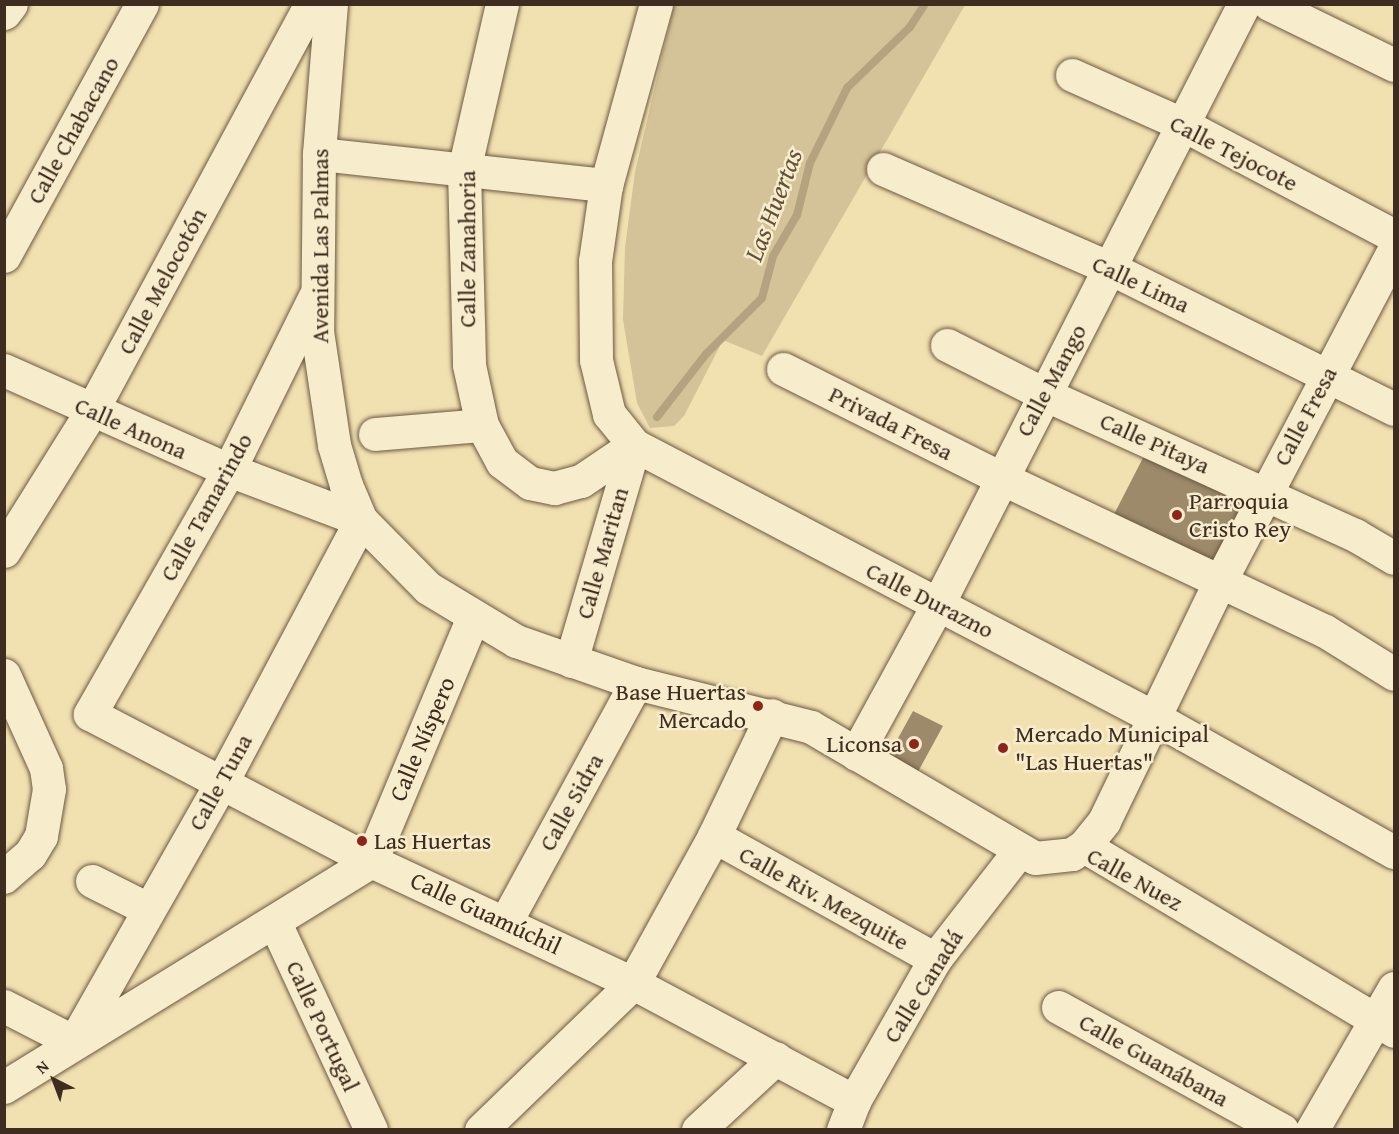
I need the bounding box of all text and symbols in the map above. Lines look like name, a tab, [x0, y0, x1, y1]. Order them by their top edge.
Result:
street label: Calle Chabacano	[21, 51, 125, 209]
street label: Calle Tejocote	[1165, 109, 1303, 197]
water label: Las Huertas	[737, 145, 809, 265]
street label: Avenida Las Palmas	[306, 149, 334, 343]
street label: Calle Zanahoria	[453, 171, 481, 327]
street label: Calle Melocotón	[111, 203, 213, 359]
street label: Calle Lima	[1088, 249, 1194, 319]
street label: Calle Mango	[1009, 319, 1093, 441]
street label: Calle Fresa	[1267, 362, 1343, 470]
street label: Privada Fresa	[824, 379, 958, 467]
street label: Calle Anona	[71, 391, 191, 465]
street label: Calle Pitaya	[1096, 406, 1214, 480]
street label: Calle Tamarindo	[154, 428, 258, 586]
street label: Calle Maritan	[570, 484, 634, 622]
place label: Parroquia Cristo Rey	[1189, 487, 1291, 543]
marker: Parroquia Cristo Rey	[1170, 508, 1184, 522]
street label: Calle Durazno	[861, 556, 999, 644]
street label: Calle Níspero	[383, 672, 461, 806]
place label: Base Huertas Mercado	[616, 678, 746, 734]
marker: Base Huertas Mercado	[751, 699, 765, 713]
place label: Mercado Municipal "Las Huertas"	[1015, 720, 1209, 776]
street label: Calle Tuna	[182, 729, 258, 835]
place label: Liconsa	[826, 730, 902, 758]
marker: Liconsa	[907, 737, 921, 751]
marker: Mercado Municipal "Las Huertas"	[996, 741, 1010, 755]
street label: Calle Sidra	[533, 748, 609, 856]
place label: Las Huertas	[374, 827, 491, 855]
marker: Las Huertas	[355, 834, 369, 848]
street label: Calle Riv. Mezquite	[734, 840, 914, 956]
street label: Calle Nuez	[1082, 841, 1188, 917]
street label: Calle Guamúchil	[406, 866, 566, 960]
street label: Calle Canadá	[877, 924, 969, 1048]
street label: Calle Portugal	[280, 956, 366, 1096]
street label: Calle Guanábana	[1074, 1007, 1234, 1113]
north arrow	[24, 1050, 84, 1110]
text: N	[30, 1054, 54, 1079]

